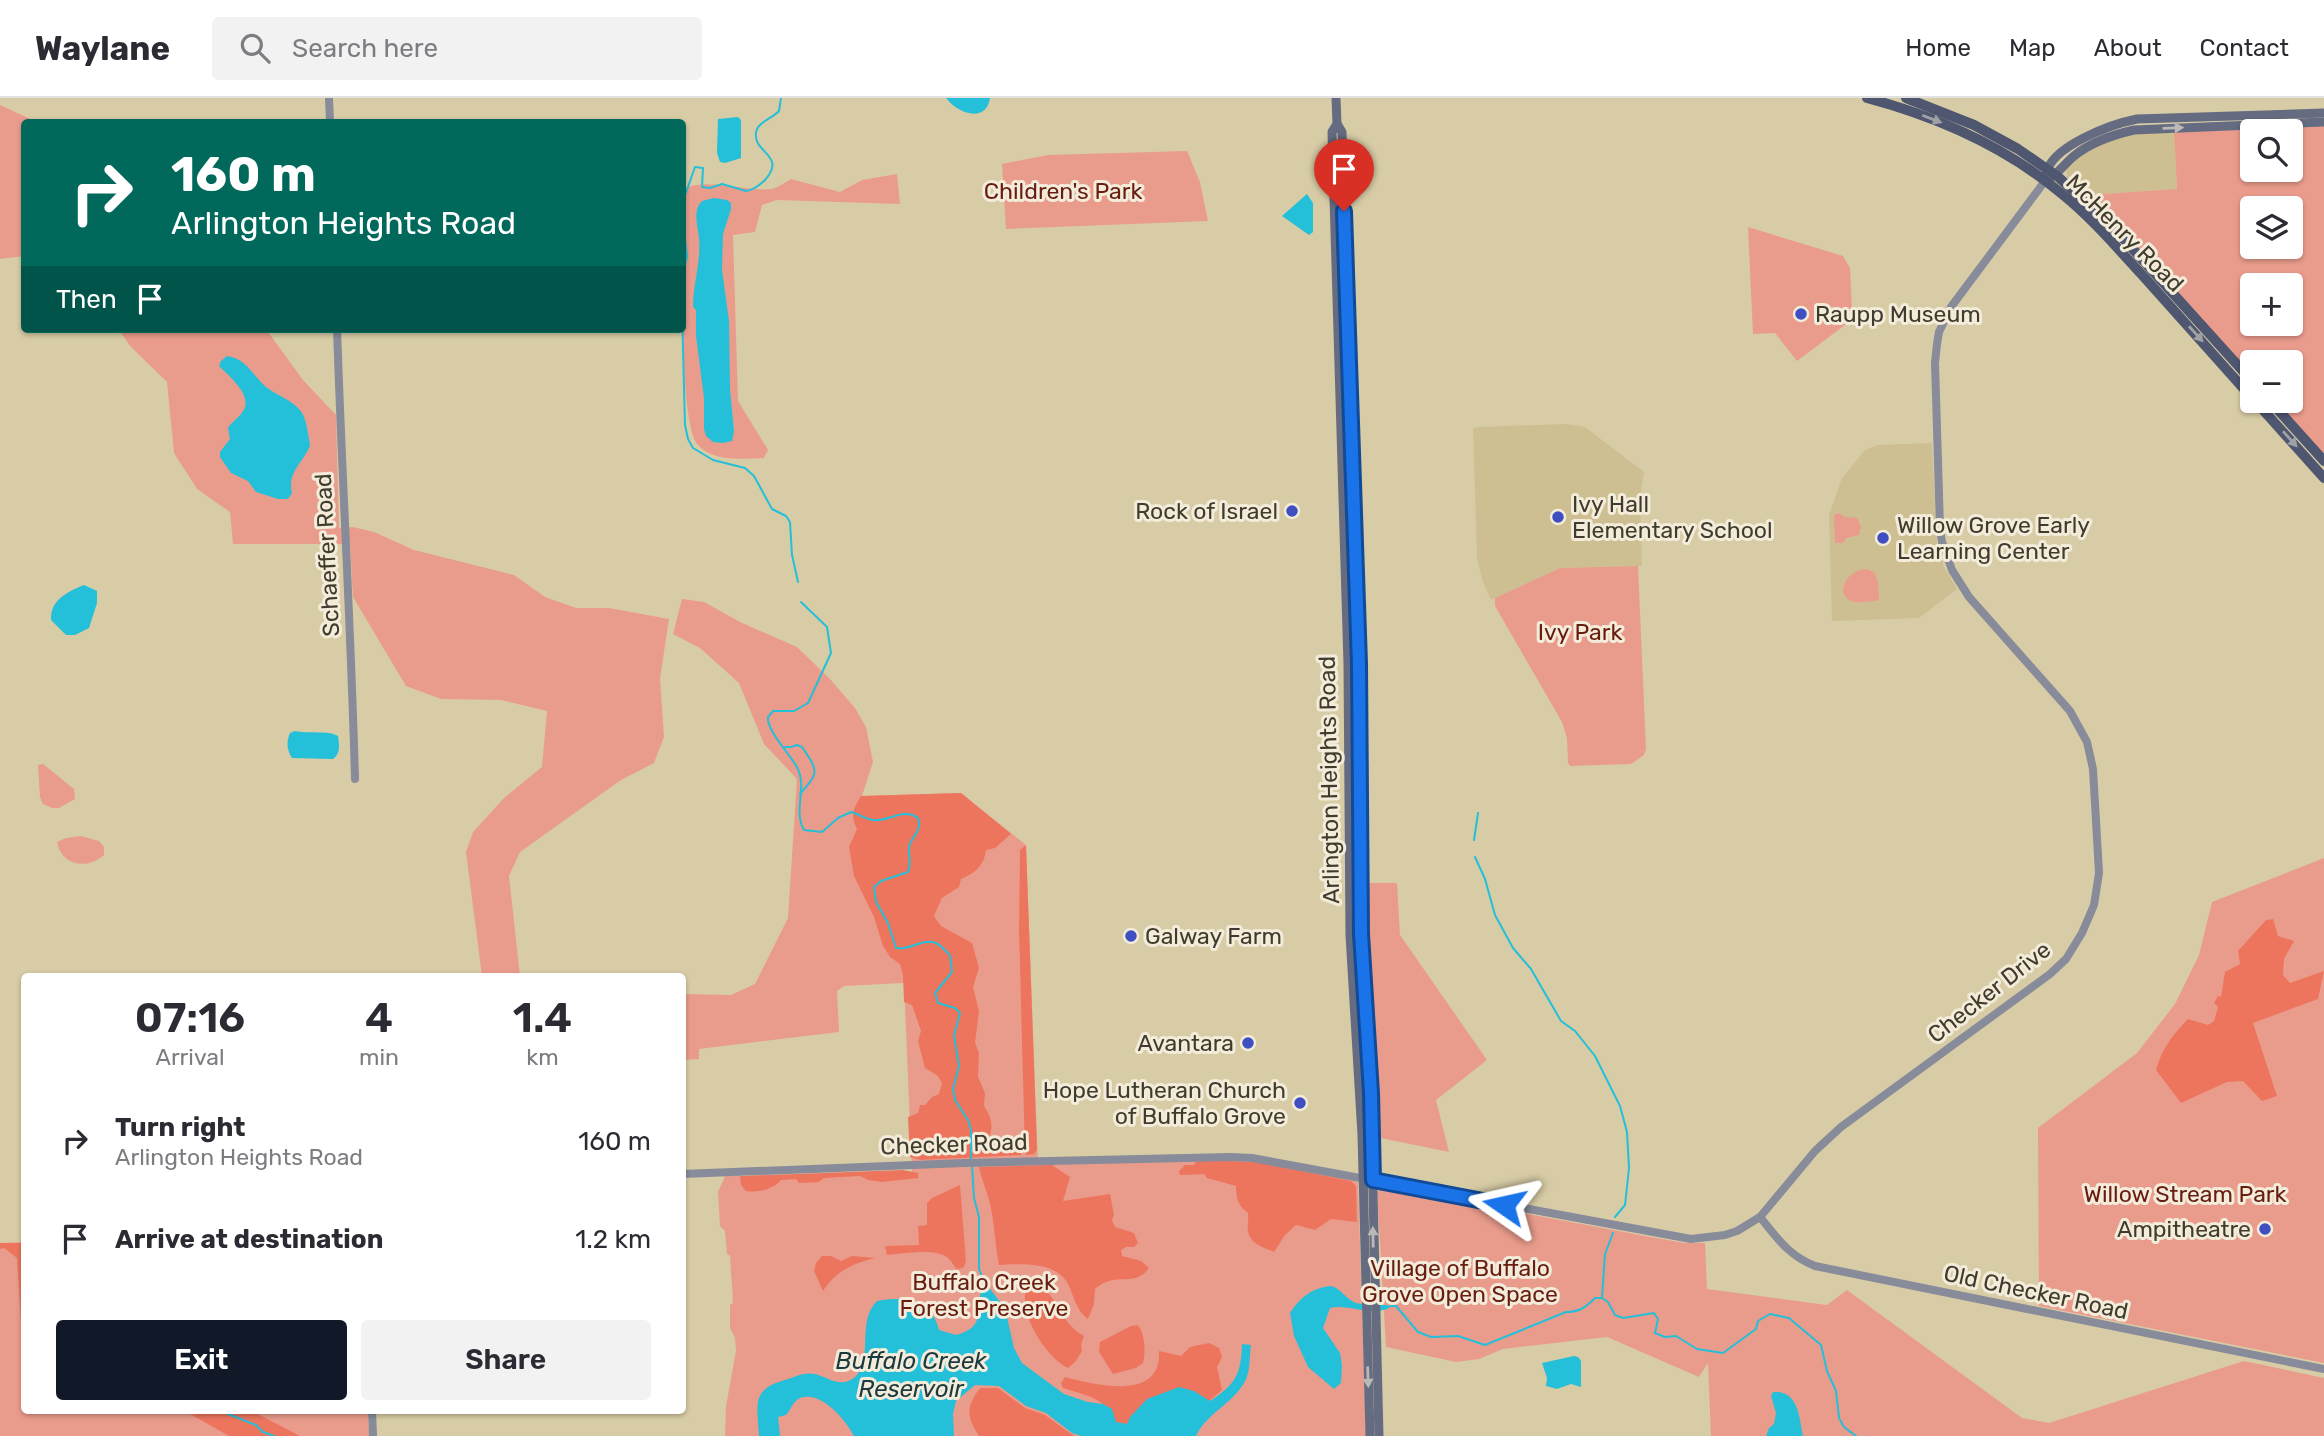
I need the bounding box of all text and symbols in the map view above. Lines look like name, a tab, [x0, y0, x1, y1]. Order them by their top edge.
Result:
search box	[212, 17, 702, 80]
text: Waylane	[35, 29, 170, 68]
icon: search	[236, 29, 274, 67]
text: Search here	[292, 33, 438, 64]
text: Home	[1905, 34, 1971, 62]
text: Map	[2009, 34, 2056, 62]
text: About	[2094, 34, 2162, 62]
text: Contact	[2200, 34, 2289, 62]
one-way arrow	[1922, 113, 1943, 124]
map controls	[2240, 119, 2303, 413]
button: search	[2240, 119, 2303, 182]
one-way arrow	[2162, 123, 2184, 134]
pin	[1314, 139, 1374, 211]
text: 160 m	[171, 145, 316, 203]
icon: right	[56, 147, 147, 238]
icon: arrive	[1325, 150, 1363, 188]
street label: McHenry Road	[2060, 168, 2190, 298]
park label: Children's Park	[984, 177, 1142, 205]
button: layers	[2240, 196, 2303, 259]
text: Arlington Heights Road	[171, 204, 516, 242]
button: +	[2240, 273, 2303, 336]
icon: arrive	[131, 280, 169, 318]
text: Then	[56, 284, 117, 315]
place label: Raupp Museum	[1815, 300, 1981, 328]
marker: Raupp Museum	[1793, 306, 1809, 322]
one-way arrow	[2187, 326, 2203, 343]
button: −	[2240, 350, 2303, 413]
one-way arrow	[2281, 430, 2297, 447]
street label: Schaeffer Road	[309, 473, 345, 637]
place label: Ivy Hall Elementary School	[1572, 490, 1773, 544]
place label: Rock of Israel	[1135, 497, 1278, 525]
marker: Rock of Israel	[1284, 503, 1300, 519]
marker: Ivy Hall Elementary School	[1550, 509, 1566, 525]
place label: Willow Grove Early Learning Center	[1897, 511, 2090, 565]
marker: Willow Grove Early Learning Center	[1875, 530, 1891, 546]
park label: Ivy Park	[1538, 618, 1622, 646]
street label: Arlington Heights Road	[1313, 656, 1345, 904]
place label: Galway Farm	[1145, 922, 1282, 950]
marker: Galway Farm	[1123, 928, 1139, 944]
street label: Checker Drive	[1922, 935, 2056, 1049]
text: 07:16	[135, 993, 245, 1043]
text: 4	[365, 993, 393, 1043]
text: 1.4	[513, 993, 572, 1043]
place label: Avantara	[1138, 1029, 1234, 1057]
marker: Avantara	[1240, 1035, 1256, 1051]
text: Arrival	[155, 1043, 225, 1071]
text: min	[359, 1043, 399, 1071]
text: km	[526, 1043, 559, 1071]
place label: Hope Lutheran Church of Buffalo Grove	[1043, 1076, 1286, 1130]
marker: Hope Lutheran Church of Buffalo Grove	[1292, 1095, 1308, 1111]
text: Turn right	[115, 1112, 245, 1143]
icon: right	[56, 1122, 94, 1160]
text: 160 m	[578, 1126, 651, 1157]
street label: Checker Road	[880, 1127, 1028, 1161]
text: Arlington Heights Road	[115, 1143, 363, 1171]
position arrow	[1467, 1168, 1541, 1242]
park label: Willow Stream Park	[2084, 1180, 2287, 1208]
place label: Ampitheatre	[2117, 1215, 2251, 1243]
icon: arrive	[56, 1220, 94, 1258]
marker: Ampitheatre	[2257, 1221, 2273, 1237]
text: Arrive at destination	[115, 1224, 383, 1255]
text: 1.2 km	[575, 1224, 651, 1255]
one-way arrow	[1368, 1226, 1379, 1248]
park label: Village of Buffalo Grove Open Space	[1362, 1254, 1558, 1308]
street label: Old Checker Road	[1941, 1259, 2131, 1325]
park label: Buffalo Creek Forest Preserve	[900, 1268, 1068, 1322]
button: Exit	[56, 1320, 347, 1400]
button: Share	[361, 1320, 651, 1400]
water label: Buffalo Creek Reservoir	[836, 1347, 987, 1403]
one-way arrow	[1362, 1367, 1374, 1389]

